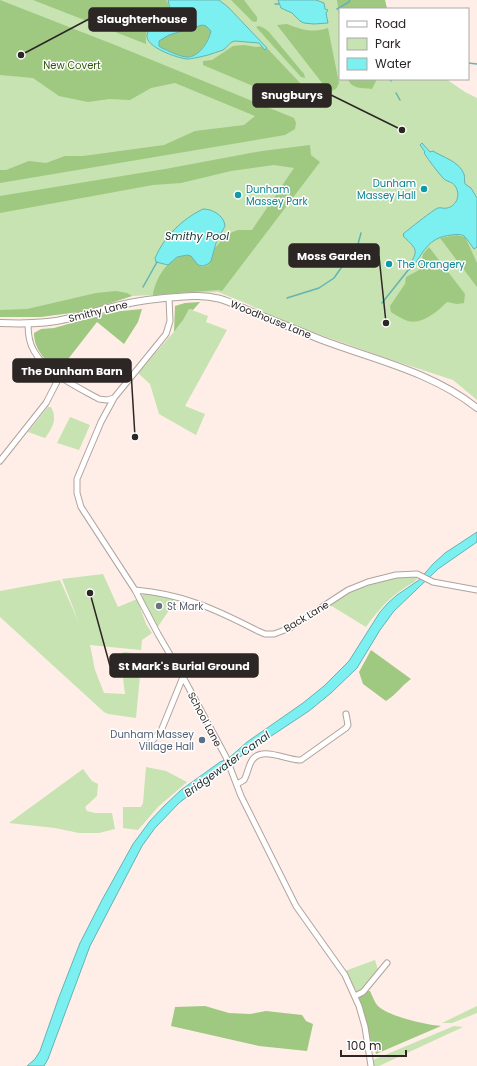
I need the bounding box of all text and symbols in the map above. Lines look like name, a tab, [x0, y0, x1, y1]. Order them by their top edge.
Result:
callout: Slaughterhouse	[89, 8, 196, 31]
legend	[339, 8, 469, 80]
text: Slaughterhouse	[97, 11, 187, 27]
text: Road	[375, 15, 406, 32]
text: Park	[375, 35, 402, 52]
text: Water	[375, 55, 412, 72]
park label: New Covert	[43, 58, 101, 73]
callout: Snugburys	[253, 84, 331, 107]
text: Snugburys	[261, 87, 323, 103]
place label: Dunham Massey Hall	[357, 176, 416, 203]
place label: Dunham Massey Park	[246, 182, 309, 209]
marker: Dunham Massey Hall	[419, 184, 429, 194]
marker: Dunham Massey Park	[233, 190, 243, 200]
water label: Smithy Pool	[165, 228, 229, 244]
callout: Moss Garden	[289, 244, 379, 267]
text: Moss Garden	[297, 248, 371, 264]
place label: The Orangery	[397, 257, 465, 272]
marker: The Orangery	[384, 259, 394, 269]
street label: Woodhouse Lane	[228, 296, 314, 343]
street label: Smithy Lane	[67, 297, 129, 326]
callout: The Dunham Barn	[13, 359, 131, 382]
text: The Dunham Barn	[21, 363, 123, 379]
street label: Back Lane	[281, 597, 332, 636]
place label: St Mark	[167, 599, 204, 614]
marker: St Mark	[154, 601, 164, 611]
callout: St Mark's Burial Ground	[110, 654, 258, 677]
text: St Mark's Burial Ground	[118, 658, 250, 674]
street label: School Lane	[184, 689, 225, 749]
place label: Dunham Massey Village Hall	[110, 727, 194, 754]
water label: Bridgewater Canal	[181, 727, 274, 801]
marker: Dunham Massey Village Hall	[197, 735, 207, 745]
scale bar	[341, 1032, 406, 1058]
text: 100 m	[347, 1037, 381, 1054]

